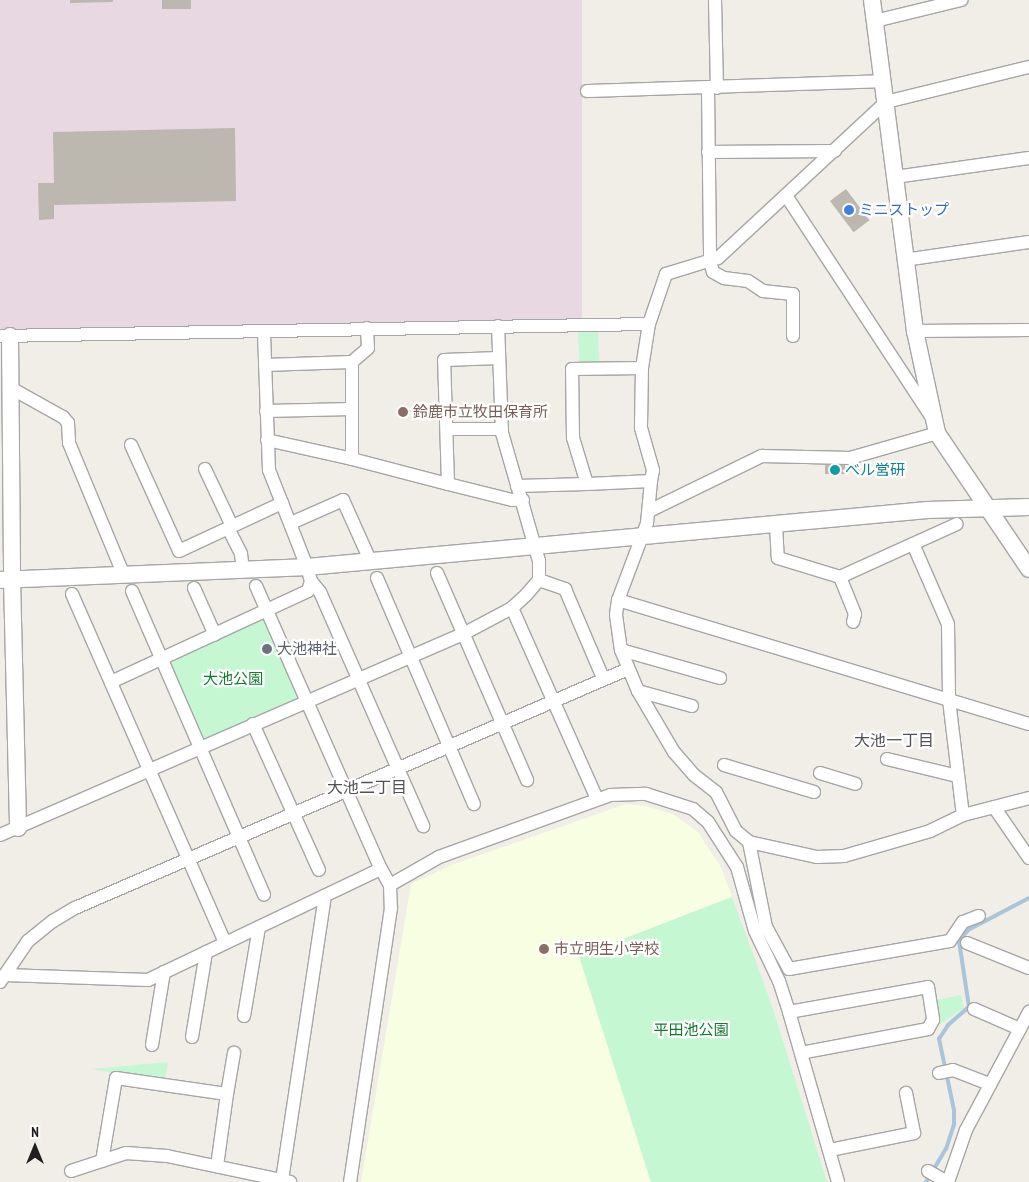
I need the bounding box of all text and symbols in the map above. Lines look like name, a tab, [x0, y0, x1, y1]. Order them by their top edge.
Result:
place label: ミニストップ	[859, 201, 949, 219]
marker: ミニストップ	[843, 204, 855, 216]
place label: 鈴鹿市立牧田保育所	[413, 403, 548, 421]
marker: 鈴鹿市立牧田保育所	[397, 406, 409, 418]
place label: べル営研	[845, 461, 905, 479]
marker: べル営研	[829, 464, 841, 476]
place label: 大池神社	[277, 640, 337, 658]
marker: 大池神社	[261, 643, 273, 655]
park label: 大池公園	[203, 670, 263, 688]
district label: 大池一丁目	[854, 730, 934, 750]
district label: 大池二丁目	[327, 777, 407, 797]
place label: 市立明生小学校	[554, 940, 659, 958]
marker: 市立明生小学校	[538, 943, 550, 955]
park label: 平田池公園	[654, 1021, 728, 1039]
north arrow	[10, 1122, 60, 1172]
text: N	[31, 1123, 39, 1141]

